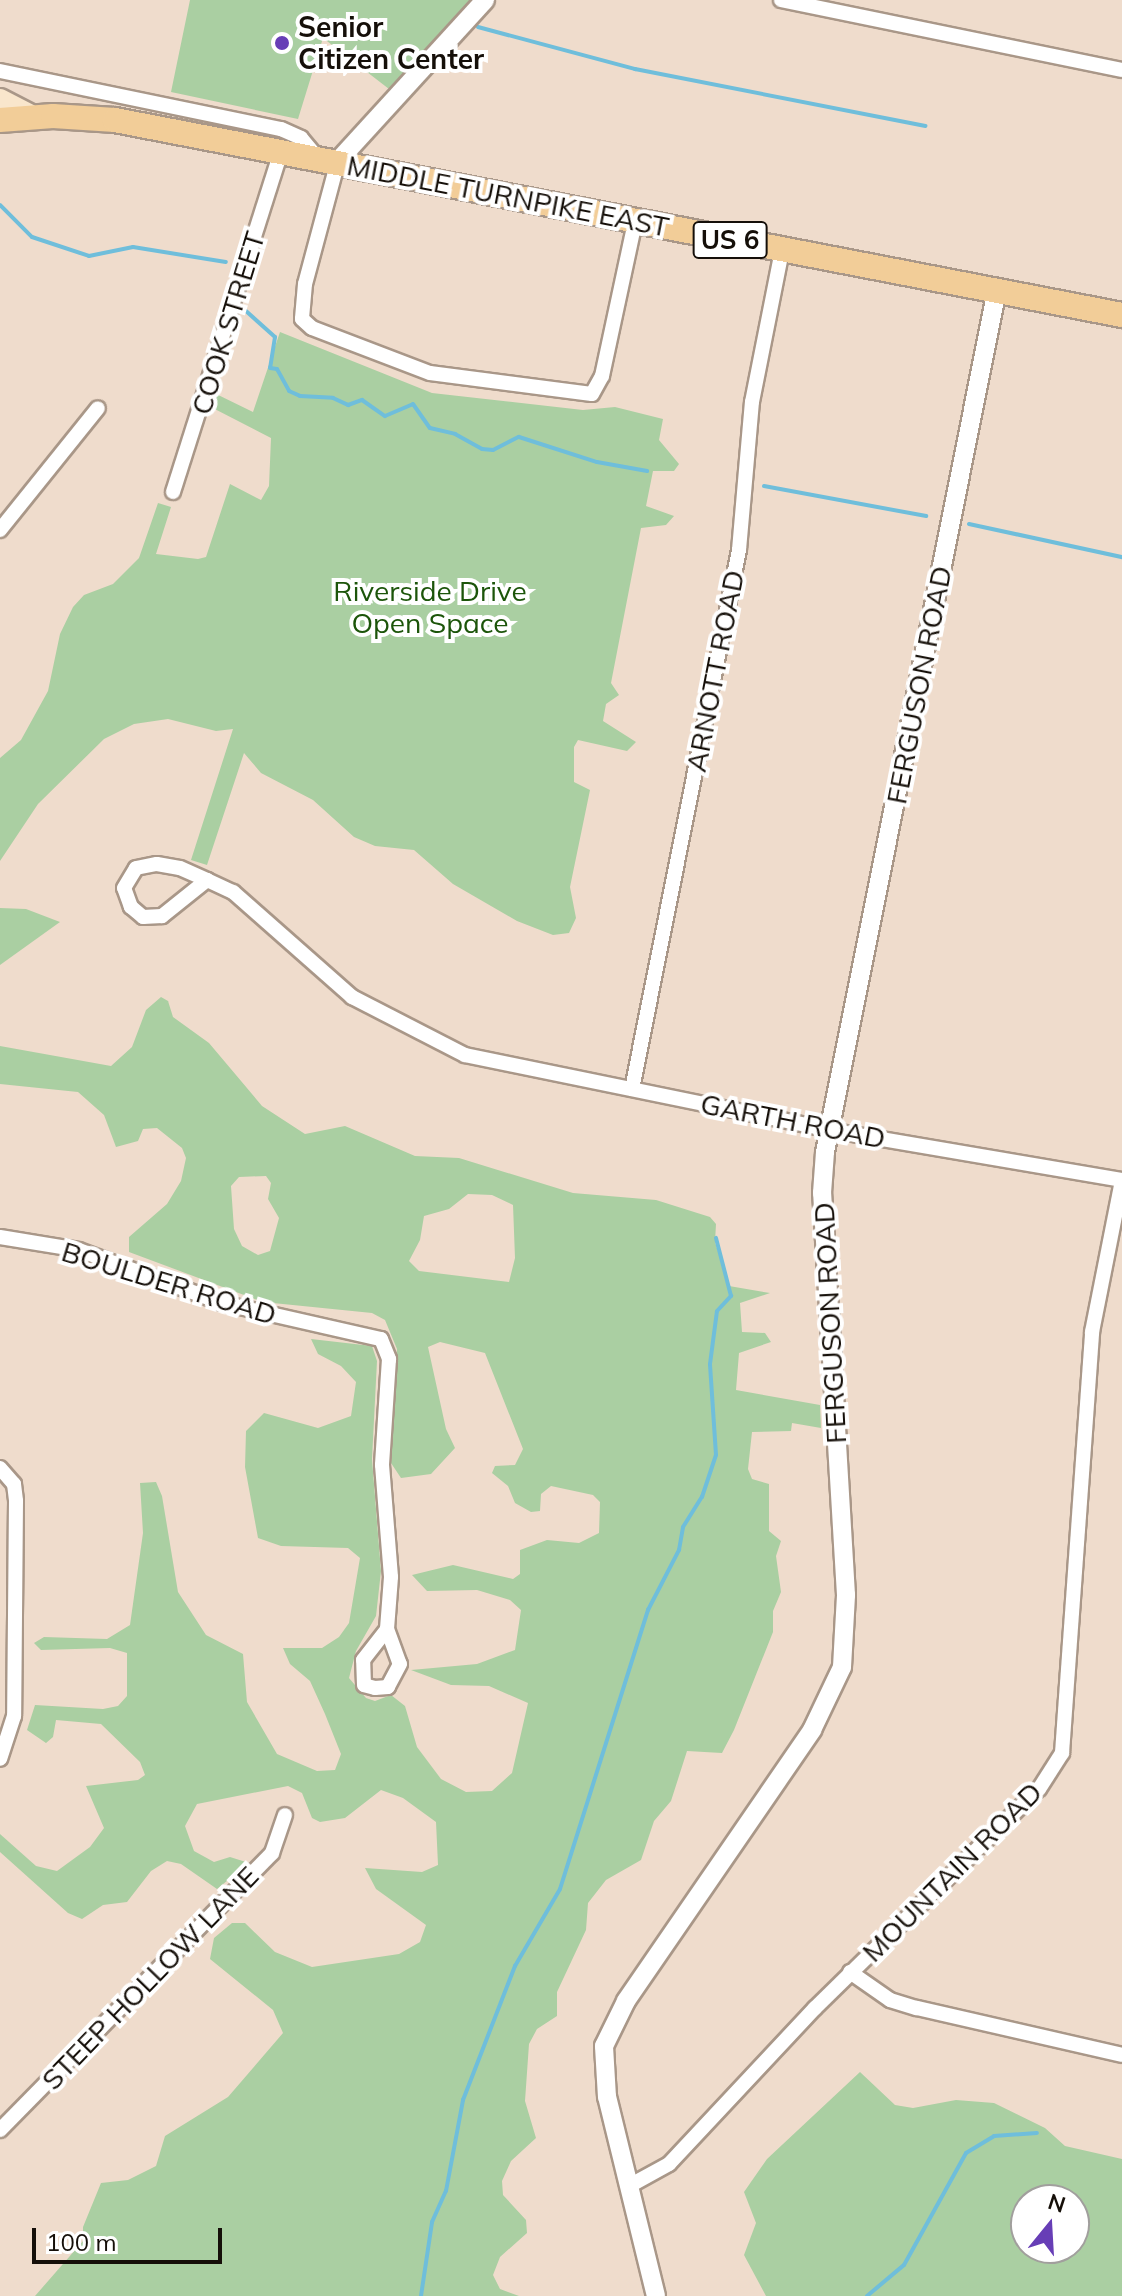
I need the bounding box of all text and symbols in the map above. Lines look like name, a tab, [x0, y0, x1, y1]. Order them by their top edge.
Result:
place label: Senior Citizen Center	[298, 10, 484, 76]
marker: Senior Citizen Center	[273, 34, 291, 52]
street label: MIDDLE TURNPIKE EAST	[344, 148, 672, 244]
road number: US 6	[692, 218, 768, 262]
street label: COOK STREET	[184, 227, 272, 419]
street label: FERGUSON ROAD	[879, 563, 959, 807]
street label: ARNOTT ROAD	[679, 567, 751, 775]
park label: Riverside Drive Open Space	[333, 574, 527, 640]
street label: GARTH ROAD	[698, 1087, 888, 1155]
street label: FERGUSON ROAD	[807, 1201, 853, 1445]
street label: BOULDER ROAD	[58, 1234, 280, 1332]
street label: MOUNTAIN ROAD	[855, 1775, 1049, 1969]
street label: STEEP HOLLOW LANE	[35, 1859, 265, 2097]
north arrow	[1010, 2184, 1090, 2264]
text: N	[1045, 2187, 1069, 2219]
scale bar	[36, 2212, 226, 2262]
text: 100 m	[46, 2227, 117, 2257]

